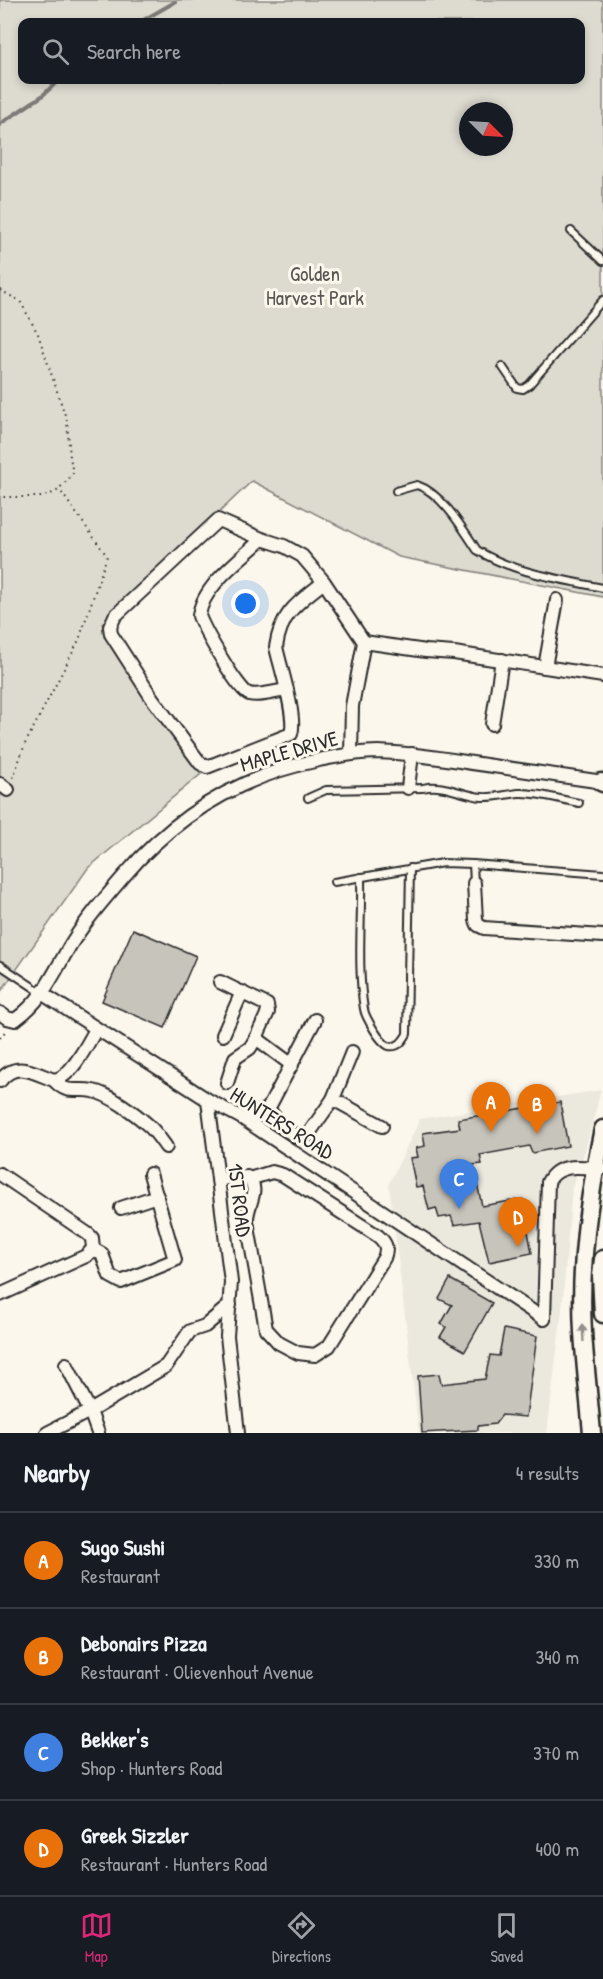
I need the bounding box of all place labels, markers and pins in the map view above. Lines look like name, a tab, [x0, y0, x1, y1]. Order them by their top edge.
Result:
pin: A	[472, 1082, 510, 1132]
pin: B	[518, 1084, 556, 1134]
pin: C	[440, 1160, 478, 1209]
pin: D	[498, 1198, 538, 1247]

